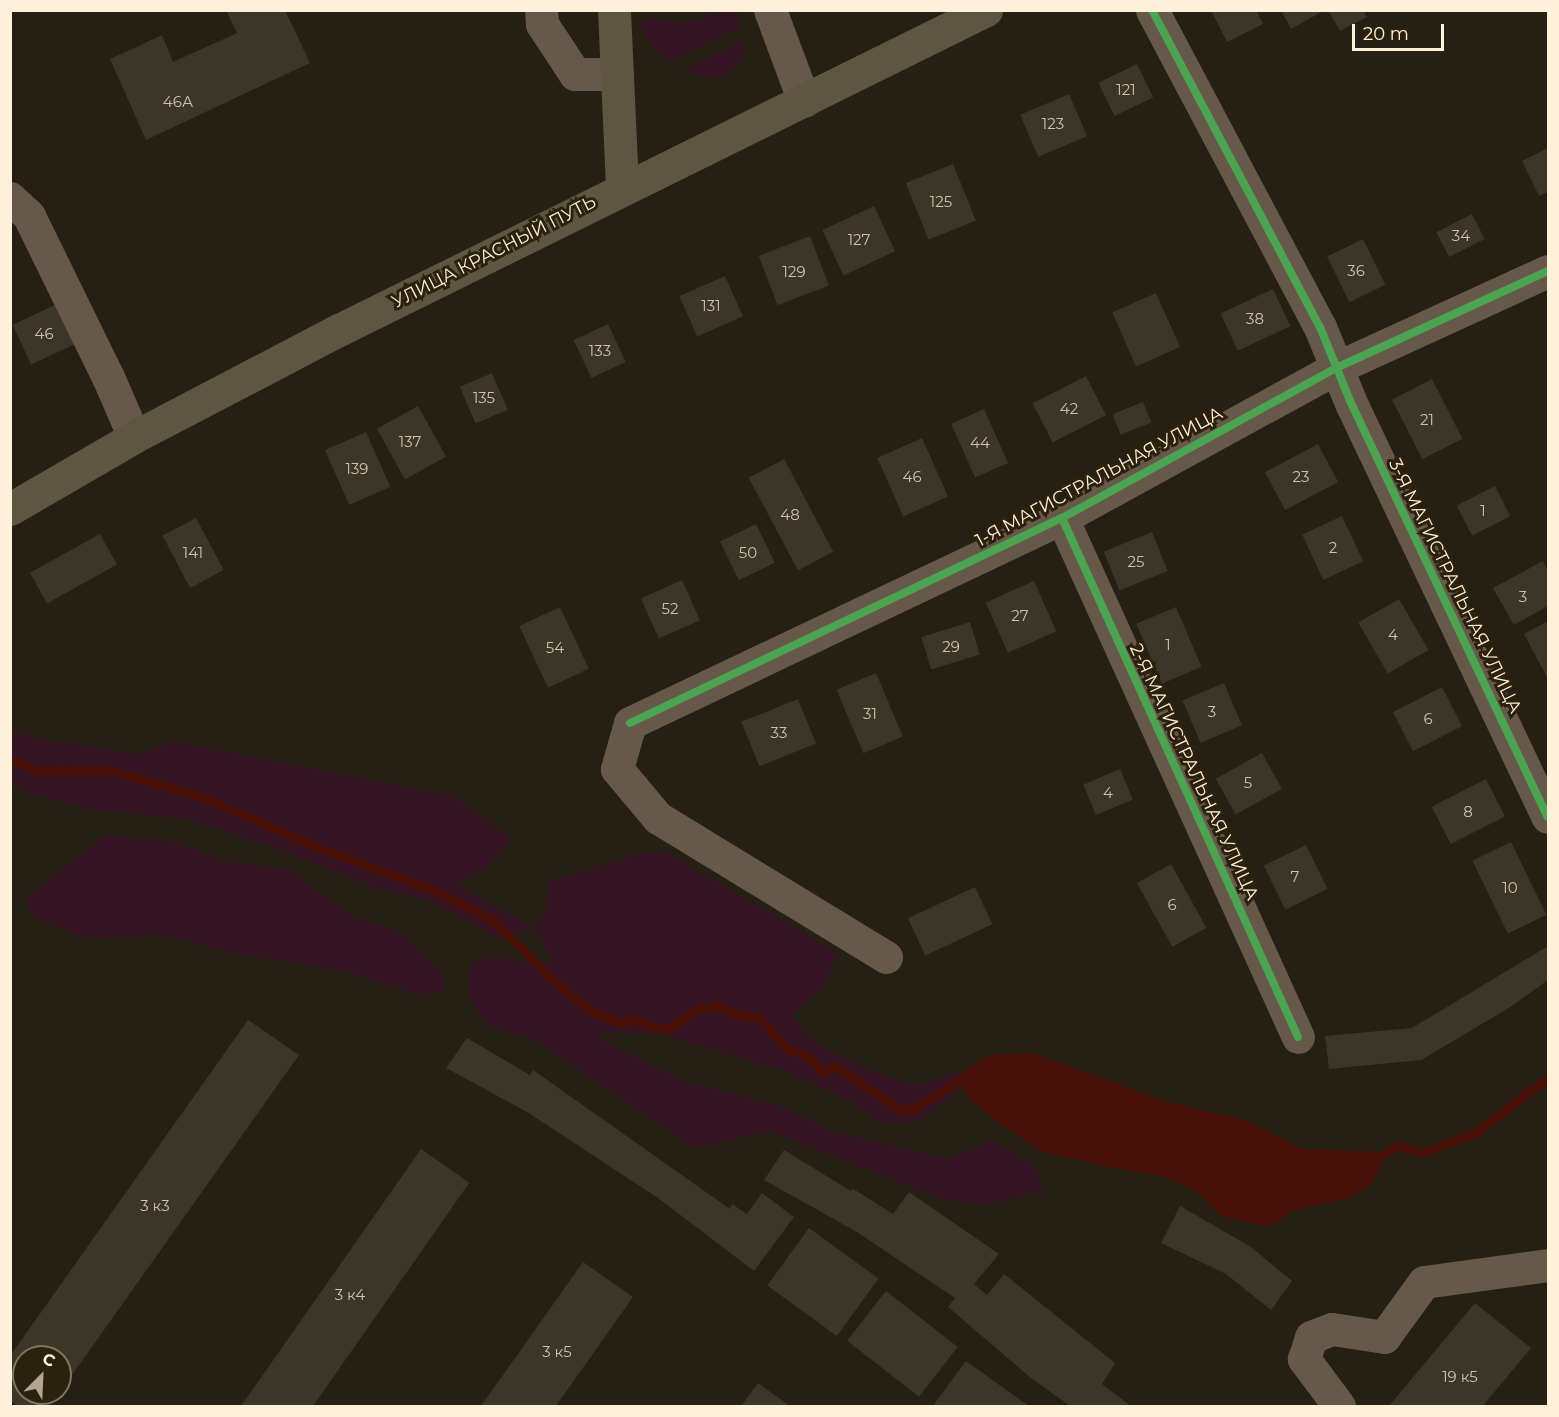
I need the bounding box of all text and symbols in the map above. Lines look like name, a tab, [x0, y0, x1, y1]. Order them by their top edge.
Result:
scale bar	[1355, 12, 1446, 50]
text: 20 m	[1363, 23, 1409, 45]
house number: 121	[1116, 81, 1136, 99]
house number: 46А	[163, 93, 193, 111]
house number: 123	[1042, 115, 1064, 133]
street label: УЛИЦА КРАСНЫЙ ПУТЬ	[388, 191, 600, 313]
house number: 125	[930, 193, 952, 211]
house number: 34	[1452, 227, 1470, 245]
house number: 127	[848, 231, 870, 249]
house number: 36	[1347, 262, 1365, 280]
house number: 129	[782, 263, 806, 281]
house number: 131	[701, 297, 721, 315]
house number: 38	[1246, 310, 1264, 328]
house number: 46	[34, 325, 54, 343]
house number: 133	[589, 342, 611, 360]
house number: 135	[473, 389, 495, 407]
house number: 42	[1060, 400, 1078, 418]
street label: 1-Я МАГИСТРАЛЬНАЯ УЛИЦА	[972, 402, 1226, 552]
house number: 21	[1420, 411, 1434, 429]
house number: 137	[399, 433, 421, 451]
house number: 44	[970, 434, 990, 452]
street label: 3-Я МАГИСТРАЛЬНАЯ УЛИЦА	[1384, 455, 1526, 717]
house number: 139	[345, 460, 369, 478]
house number: 46	[902, 468, 922, 486]
house number: 23	[1293, 468, 1309, 486]
house number: 1	[1480, 502, 1486, 520]
house number: 48	[780, 506, 800, 524]
house number: 2	[1329, 539, 1337, 557]
house number: 141	[183, 544, 203, 562]
house number: 50	[739, 544, 757, 562]
house number: 25	[1127, 553, 1145, 571]
house number: 3	[1519, 588, 1527, 606]
house number: 52	[662, 600, 678, 618]
house number: 27	[1011, 607, 1029, 625]
house number: 4	[1388, 626, 1398, 644]
house number: 1	[1165, 636, 1171, 654]
house number: 29	[942, 638, 960, 656]
house number: 54	[546, 639, 564, 657]
street label: 2-Я МАГИСТРАЛЬНАЯ УЛИЦА	[1125, 640, 1263, 904]
house number: 3	[1208, 703, 1216, 721]
house number: 31	[863, 705, 877, 723]
house number: 6	[1423, 710, 1433, 728]
house number: 33	[771, 724, 787, 742]
house number: 5	[1244, 774, 1252, 792]
house number: 4	[1103, 784, 1113, 802]
house number: 8	[1463, 803, 1473, 821]
house number: 7	[1291, 868, 1299, 886]
house number: 10	[1502, 879, 1518, 897]
house number: 6	[1167, 896, 1177, 914]
house number: 3 к3	[140, 1197, 170, 1215]
house number: 3 к4	[335, 1286, 365, 1304]
house number: 3 к5	[542, 1343, 572, 1361]
north arrow	[12, 1345, 72, 1405]
text: С	[40, 1349, 58, 1371]
house number: 19 к5	[1442, 1368, 1478, 1386]

